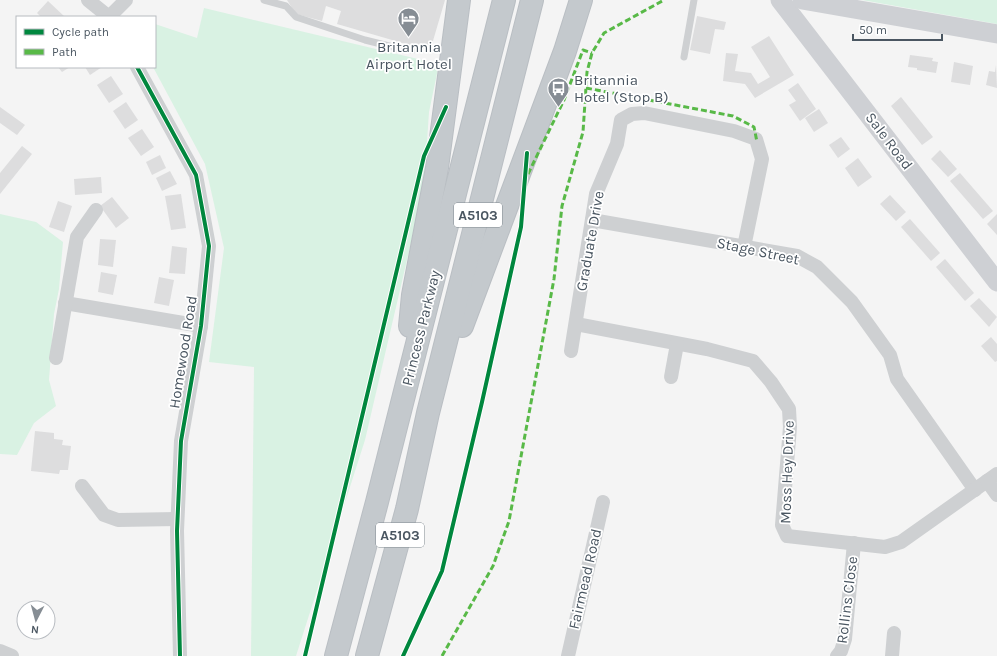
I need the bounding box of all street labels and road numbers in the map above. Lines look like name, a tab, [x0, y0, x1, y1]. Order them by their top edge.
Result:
street label: Sale Road	[862, 109, 916, 173]
street label: Graduate Drive	[572, 189, 608, 293]
road number: A5103	[454, 203, 502, 227]
street label: Stage Street	[715, 233, 801, 269]
street label: Princess Parkway	[398, 268, 444, 388]
street label: Homewood Road	[165, 294, 201, 410]
street label: Moss Hey Drive	[776, 420, 798, 524]
road number: A5103	[376, 523, 424, 547]
street label: Fairmead Road	[565, 527, 605, 631]
street label: Rollins Close	[833, 555, 861, 645]

